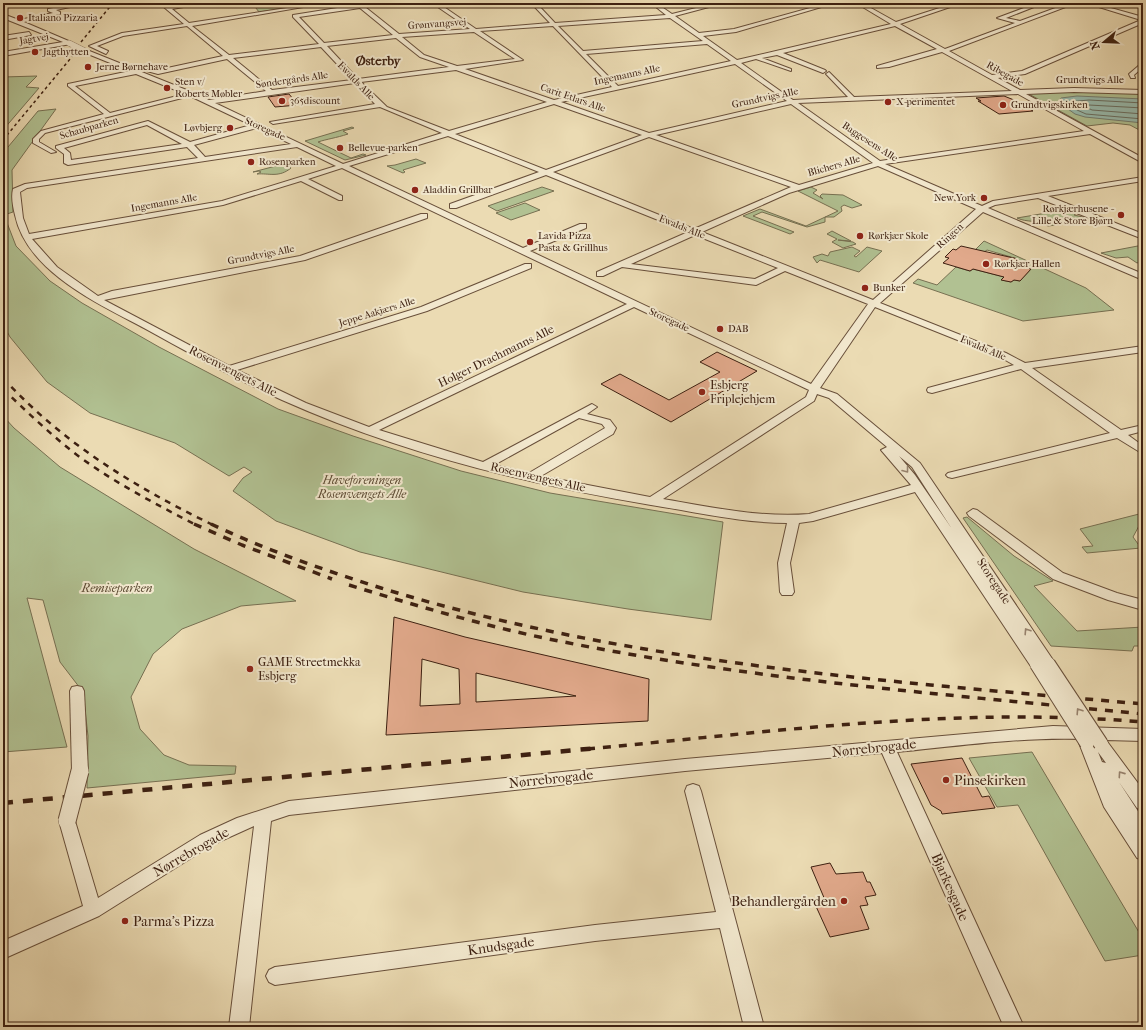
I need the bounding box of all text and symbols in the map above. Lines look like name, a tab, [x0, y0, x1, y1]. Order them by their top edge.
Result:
place label: Italiano Pizzaria	[28, 12, 98, 24]
marker: Italiano Pizzaria	[15, 13, 25, 23]
street label: Grønvangsvej	[407, 16, 467, 32]
north arrow	[1084, 22, 1124, 62]
street label: Jagtvej	[17, 31, 50, 47]
text: N	[1087, 38, 1103, 51]
place label: Jagthytten	[42, 46, 89, 58]
marker: Jagthytten	[30, 47, 40, 57]
district label: Østerby	[355, 53, 402, 69]
street label: Ewalds Alle	[335, 59, 377, 103]
street label: Ribegade	[984, 59, 1026, 89]
place label: Jerne Børnehave	[95, 61, 168, 73]
marker: Jerne Børnehave	[83, 62, 93, 72]
street label: Ingemanns Alle	[593, 62, 661, 88]
street label: Søndergårds Alle	[255, 69, 329, 91]
street label: Grundtvigs Alle	[1056, 74, 1124, 86]
place label: Sten v/ Roberts Møbler	[175, 76, 243, 100]
street label: Carit Etlars Alle	[539, 81, 607, 115]
marker: Sten v/ Roberts Møbler	[162, 83, 172, 93]
street label: Grundtvigs Alle	[731, 85, 799, 111]
place label: 365discount	[290, 95, 341, 107]
marker: 365discount	[277, 96, 287, 106]
place label: X-perimentet	[896, 96, 955, 108]
marker: X-perimentet	[883, 97, 893, 107]
place label: Grundtvigskirken	[1011, 99, 1088, 111]
marker: Grundtvigskirken	[998, 100, 1008, 110]
street label: Schaubparken	[58, 114, 120, 142]
street label: Storegade	[243, 115, 287, 143]
street label: Baggesens Alle	[840, 120, 900, 164]
place label: Løvbjerg	[184, 122, 223, 134]
marker: Løvbjerg	[225, 123, 235, 133]
place label: Bellevue-parken	[348, 142, 418, 154]
marker: Bellevue-parken	[335, 143, 345, 153]
street label: Blichers Alle	[806, 153, 862, 179]
place label: Rosenparken	[259, 156, 316, 168]
marker: Rosenparken	[246, 157, 256, 167]
place label: Aladdin Grillbar	[422, 184, 493, 196]
marker: Aladdin Grillbar	[410, 185, 420, 195]
street label: Ingemanns Alle	[130, 191, 198, 215]
place label: New York	[934, 192, 977, 204]
marker: New York	[979, 193, 989, 203]
place label: Rørkjærhusene - Lille & Store Bjørn	[1032, 203, 1114, 227]
marker: Rørkjærhusene - Lille & Store Bjørn	[1116, 210, 1126, 220]
street label: Ewalds Alle	[657, 212, 707, 242]
street label: Ringen	[934, 221, 966, 251]
place label: Lavida Pizza Pasta & Grillhus	[538, 230, 608, 254]
place label: Rørkjær Skole	[868, 230, 928, 242]
marker: Rørkjær Skole	[855, 231, 865, 241]
marker: Lavida Pizza Pasta & Grillhus	[525, 237, 535, 247]
street label: Grundtvigs Alle	[227, 243, 295, 267]
place label: Rørkjær Hallen	[994, 258, 1060, 270]
marker: Rørkjær Hallen	[981, 259, 991, 269]
place label: Bunker	[873, 282, 906, 294]
marker: Bunker	[860, 283, 870, 293]
street label: Jeppe Aakjærs Alle	[336, 295, 417, 330]
street label: Storegade	[647, 305, 691, 335]
street label: Holger Drachmanns Alle	[436, 322, 556, 390]
place label: DAB	[728, 323, 748, 335]
marker: DAB	[715, 324, 725, 334]
street label: Ewalds Alle	[958, 333, 1008, 363]
street label: Rosenvængets Alle	[187, 343, 279, 399]
place label: Esbjerg Friplejehjem	[710, 378, 775, 406]
marker: Esbjerg Friplejehjem	[697, 387, 707, 397]
street label: Rosenvængets Alle	[489, 459, 587, 495]
one-way arrow	[902, 466, 909, 473]
park label: Haveforeningen Rosenvængets Alle	[317, 473, 407, 501]
street label: Storegade	[974, 555, 1014, 607]
park label: Remiseparken	[81, 581, 153, 595]
one-way arrow	[1024, 628, 1032, 635]
place label: GAME Streetmekka Esbjerg	[258, 655, 361, 683]
marker: GAME Streetmekka Esbjerg	[245, 664, 255, 674]
one-way arrow	[1076, 708, 1084, 715]
street label: Nørrebrogade	[831, 735, 917, 761]
street label: Nørrebrogade	[508, 766, 594, 792]
one-way arrow	[1119, 771, 1126, 778]
place label: Pinsekirken	[954, 772, 1026, 789]
marker: Pinsekirken	[941, 775, 951, 785]
street label: Nørrebrogade	[150, 823, 232, 881]
street label: Bjarkesgade	[927, 850, 973, 924]
place label: Behandlergården	[731, 893, 836, 910]
marker: Behandlergården	[839, 896, 849, 906]
place label: Parma's Pizza	[133, 913, 215, 930]
marker: Parma's Pizza	[120, 916, 130, 926]
street label: Knudsgade	[466, 933, 536, 959]

